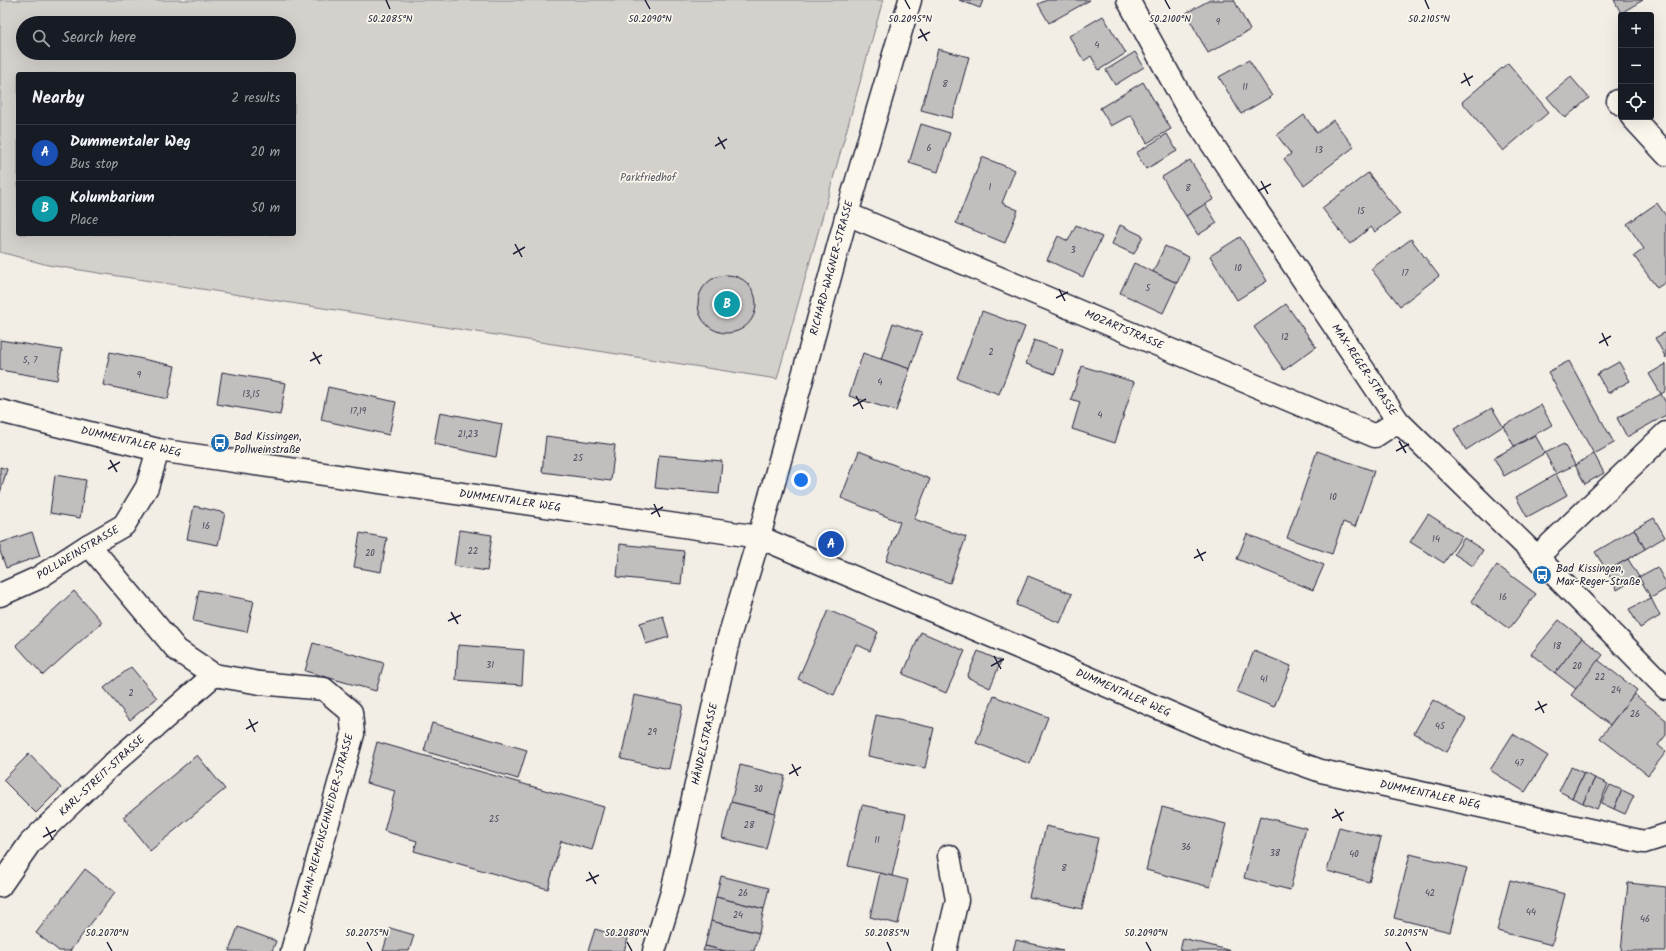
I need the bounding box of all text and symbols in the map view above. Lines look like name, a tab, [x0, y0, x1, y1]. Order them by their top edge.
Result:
text: 50.2085°N	[367, 11, 413, 27]
text: 50.2090°N	[628, 11, 672, 27]
text: 50.2095°N	[888, 11, 932, 27]
text: 50.2100°N	[1149, 11, 1191, 27]
text: 50.2105°N	[1408, 11, 1450, 27]
map controls	[1618, 12, 1654, 120]
button: +	[1618, 12, 1654, 48]
house number: 9	[1216, 15, 1221, 30]
search box	[16, 16, 296, 60]
text: Search here	[62, 26, 136, 50]
icon: search	[30, 27, 52, 49]
house number: 4	[1095, 38, 1100, 53]
button: −	[1618, 48, 1654, 84]
house number: 8	[942, 77, 948, 92]
house number: 11	[1242, 80, 1248, 95]
button: locate	[1618, 84, 1654, 120]
text: Nearby	[32, 85, 84, 112]
text: 2 results	[232, 88, 280, 109]
text: Dummentaler Weg	[70, 130, 191, 154]
house number: 6	[926, 141, 932, 156]
text: A	[41, 142, 49, 163]
text: 20 m	[250, 142, 280, 163]
house number: 13	[1315, 143, 1323, 158]
text: Bus stop	[70, 154, 118, 175]
park label: Parkfriedhof	[620, 169, 678, 187]
house number: 1	[989, 180, 992, 195]
house number: 8	[1185, 181, 1191, 196]
text: Kolumbarium	[70, 186, 155, 210]
text: B	[41, 198, 49, 219]
text: 50 m	[251, 198, 280, 219]
street label: RICHARD-WAGNER-STRASSE	[805, 198, 859, 338]
house number: 15	[1357, 204, 1366, 219]
text: Place	[70, 210, 98, 231]
house number: 3	[1070, 243, 1076, 258]
house number: 10	[1234, 261, 1242, 276]
house number: 17	[1402, 266, 1409, 281]
house number: 5	[1146, 281, 1152, 296]
pin: B	[714, 289, 740, 319]
street label: MOZARTSTRASSE	[1082, 305, 1167, 355]
street label: MAX-REGER-STRASSE	[1326, 320, 1402, 420]
house number: 12	[1281, 330, 1289, 345]
house number: 2	[988, 345, 994, 360]
house number: 5, 7	[23, 353, 38, 368]
house number: 9	[137, 368, 142, 383]
house number: 4	[878, 375, 883, 390]
house number: 13,15	[242, 387, 261, 402]
house number: 17,19	[350, 404, 367, 419]
house number: 4	[1098, 408, 1103, 423]
street label: DUMMENTALER WEG	[79, 422, 183, 462]
house number: 21,23	[458, 427, 478, 442]
place label: Bad Kissingen, Pollweinstraße	[234, 428, 302, 459]
bus stop icon: Bad Kissingen, Pollweinstraße	[209, 432, 231, 454]
house number: 25	[573, 451, 584, 466]
your location	[791, 470, 811, 490]
street label: DUMMENTALER WEG	[458, 485, 562, 517]
house number: 10	[1329, 490, 1337, 505]
house number: 16	[202, 519, 210, 534]
street label: POLLWEINSTRASSE	[33, 521, 123, 585]
pin: A	[818, 529, 844, 559]
house number: 14	[1432, 532, 1440, 547]
house number: 22	[468, 544, 478, 559]
house number: 20	[365, 546, 375, 561]
place label: Bad Kissingen, Max-Reger-Straße	[1556, 560, 1640, 591]
bus stop icon: Bad Kissingen, Max-Reger-Straße	[1531, 564, 1553, 586]
house number: 16	[1499, 590, 1507, 605]
house number: 18	[1553, 639, 1562, 654]
house number: 31	[486, 658, 494, 673]
house number: 20	[1572, 659, 1582, 674]
street label: DUMMENTALER WEG	[1073, 664, 1173, 722]
house number: 22	[1595, 670, 1605, 685]
house number: 41	[1260, 672, 1268, 687]
house number: 24	[1611, 683, 1621, 698]
house number: 2	[128, 686, 134, 701]
street label: HÄNDELSTRASSE	[687, 701, 723, 787]
house number: 26	[1630, 707, 1640, 722]
house number: 45	[1435, 719, 1446, 734]
house number: 29	[647, 725, 657, 740]
street label: KARL-STREIT-STRASSE	[55, 731, 150, 821]
street label: TILMAN-RIEMENSCHNEIDER-STRASSE	[293, 731, 359, 917]
house number: 47	[1514, 756, 1524, 771]
street label: DUMMENTALER WEG	[1378, 776, 1482, 814]
house number: 30	[753, 782, 763, 797]
house number: 25	[489, 812, 500, 827]
house number: 28	[744, 818, 755, 833]
house number: 11	[874, 833, 880, 848]
house number: 36	[1181, 840, 1191, 855]
house number: 38	[1270, 846, 1281, 861]
house number: 40	[1349, 847, 1359, 862]
house number: 8	[1061, 861, 1067, 876]
house number: 26	[738, 886, 748, 901]
house number: 42	[1425, 886, 1435, 901]
house number: 44	[1526, 905, 1536, 920]
house number: 24	[733, 908, 743, 923]
house number: 46	[1640, 912, 1650, 927]
text: 50.2070°N	[85, 925, 129, 941]
text: 50.2075°N	[345, 925, 389, 941]
text: 50.2080°N	[605, 925, 650, 941]
text: 50.2085°N	[864, 925, 910, 941]
text: 50.2090°N	[1124, 925, 1168, 941]
text: 50.2095°N	[1384, 925, 1428, 941]

